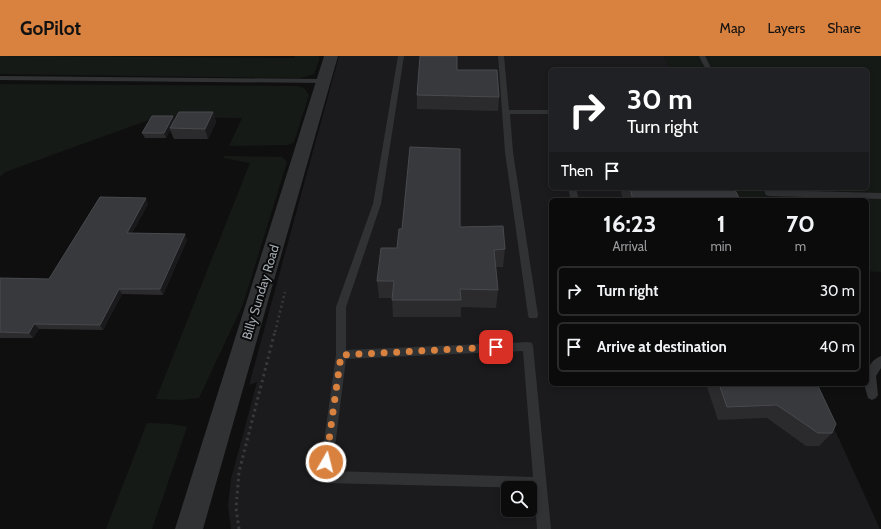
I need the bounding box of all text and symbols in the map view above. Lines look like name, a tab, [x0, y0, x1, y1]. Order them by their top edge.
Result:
text: GoPilot	[20, 17, 81, 40]
text: Map	[720, 19, 745, 37]
text: Layers	[767, 19, 805, 37]
text: Share	[827, 19, 861, 37]
text: 30 m	[627, 82, 693, 116]
icon: right	[561, 84, 613, 136]
text: Turn right	[627, 116, 698, 138]
icon: arrive	[601, 160, 623, 182]
text: Then	[561, 162, 593, 180]
text: 16:23	[603, 209, 656, 238]
text: 1	[717, 209, 726, 238]
text: 70	[786, 209, 815, 238]
text: Arrival	[612, 238, 647, 254]
text: min	[710, 238, 732, 254]
text: m	[795, 238, 806, 254]
street label: Billy Sunday Road	[238, 243, 282, 341]
icon: right	[563, 280, 585, 302]
text: Turn right	[597, 282, 658, 300]
text: 30 m	[820, 282, 855, 300]
pin	[479, 330, 513, 364]
icon: arrive	[485, 336, 507, 358]
icon: arrive	[563, 336, 585, 358]
text: Arrive at destination	[597, 338, 727, 356]
text: 40 m	[819, 338, 855, 356]
position arrow	[305, 441, 347, 483]
map controls	[501, 481, 537, 517]
button: search	[501, 481, 537, 517]

